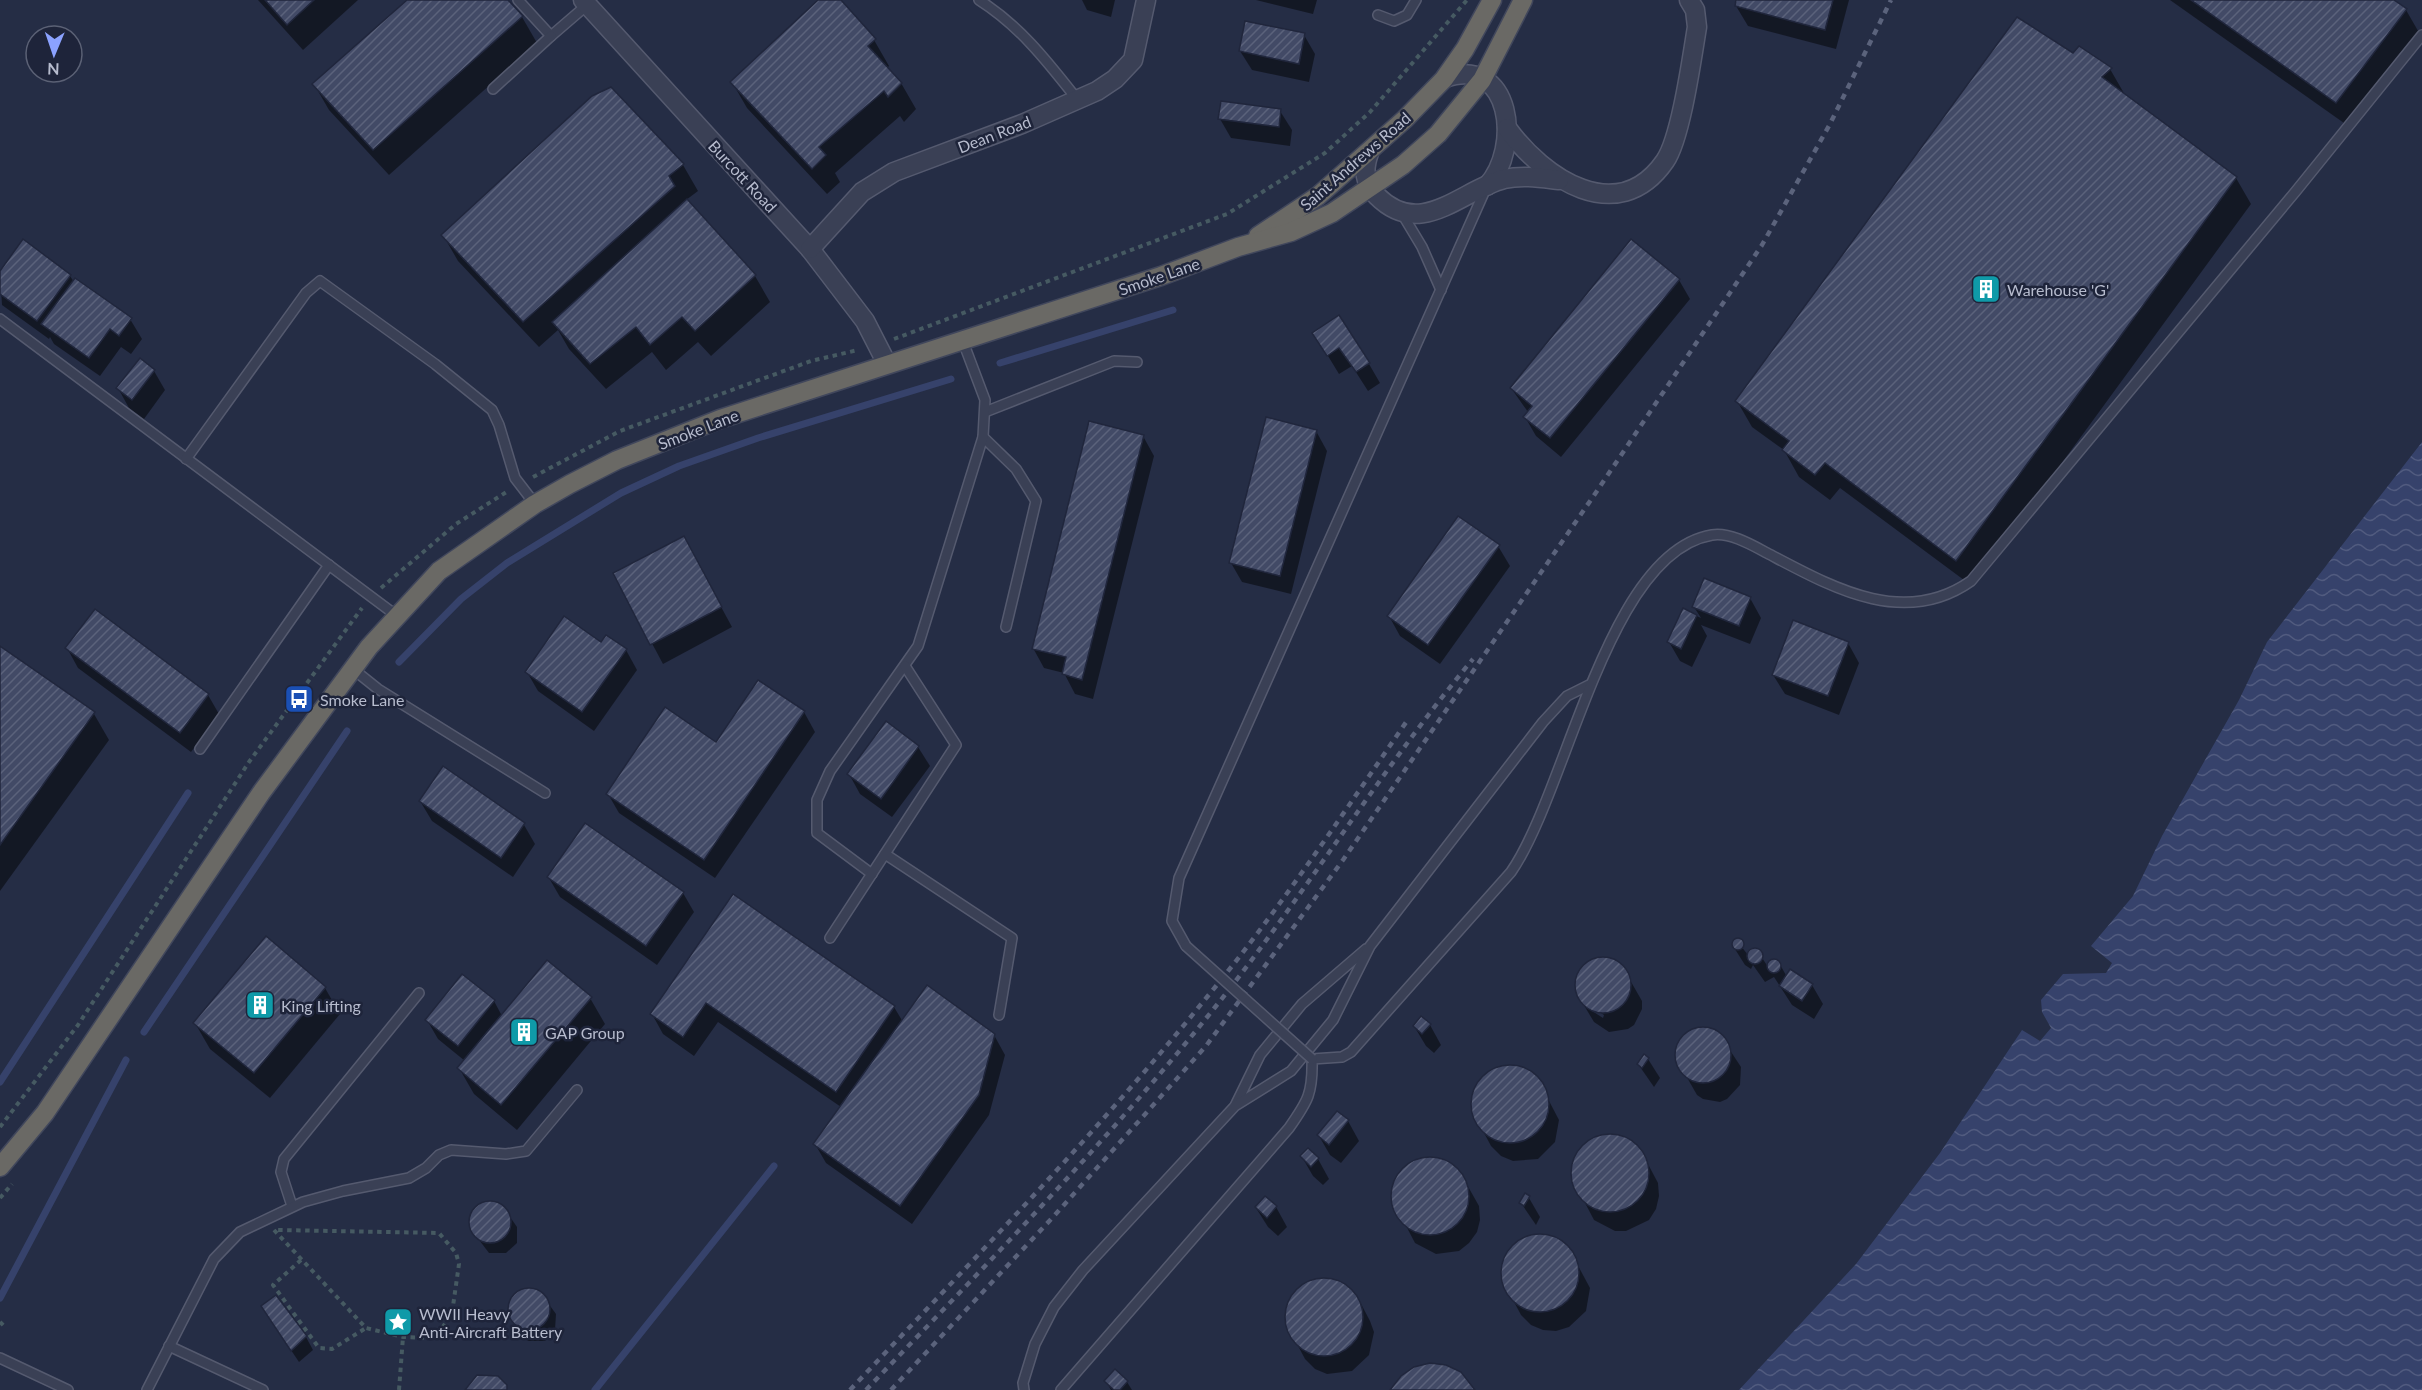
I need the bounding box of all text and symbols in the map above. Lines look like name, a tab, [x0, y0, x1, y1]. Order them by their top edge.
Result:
north arrow	[24, 24, 84, 84]
text: N	[47, 60, 60, 79]
street label: Saint Andrews Road	[1296, 108, 1414, 214]
street label: Dean Road	[955, 111, 1033, 157]
street label: Burcott Road	[705, 136, 781, 216]
street label: Smoke Lane	[1116, 253, 1202, 299]
building icon: Warehouse 'G'	[1970, 273, 2002, 305]
place label: Warehouse 'G'	[2007, 280, 2109, 299]
street label: Smoke Lane	[655, 405, 741, 453]
bus stop icon: Smoke Lane	[283, 683, 315, 715]
place label: Smoke Lane	[320, 690, 405, 709]
building icon: King Lifting	[244, 989, 276, 1021]
place label: King Lifting	[281, 996, 361, 1015]
building icon: GAP Group	[508, 1016, 540, 1048]
place label: GAP Group	[545, 1023, 625, 1042]
place label: WWII Heavy Anti-Aircraft Battery	[419, 1304, 563, 1341]
place icon: WWII Heavy Anti-Aircraft Battery	[382, 1306, 414, 1338]

